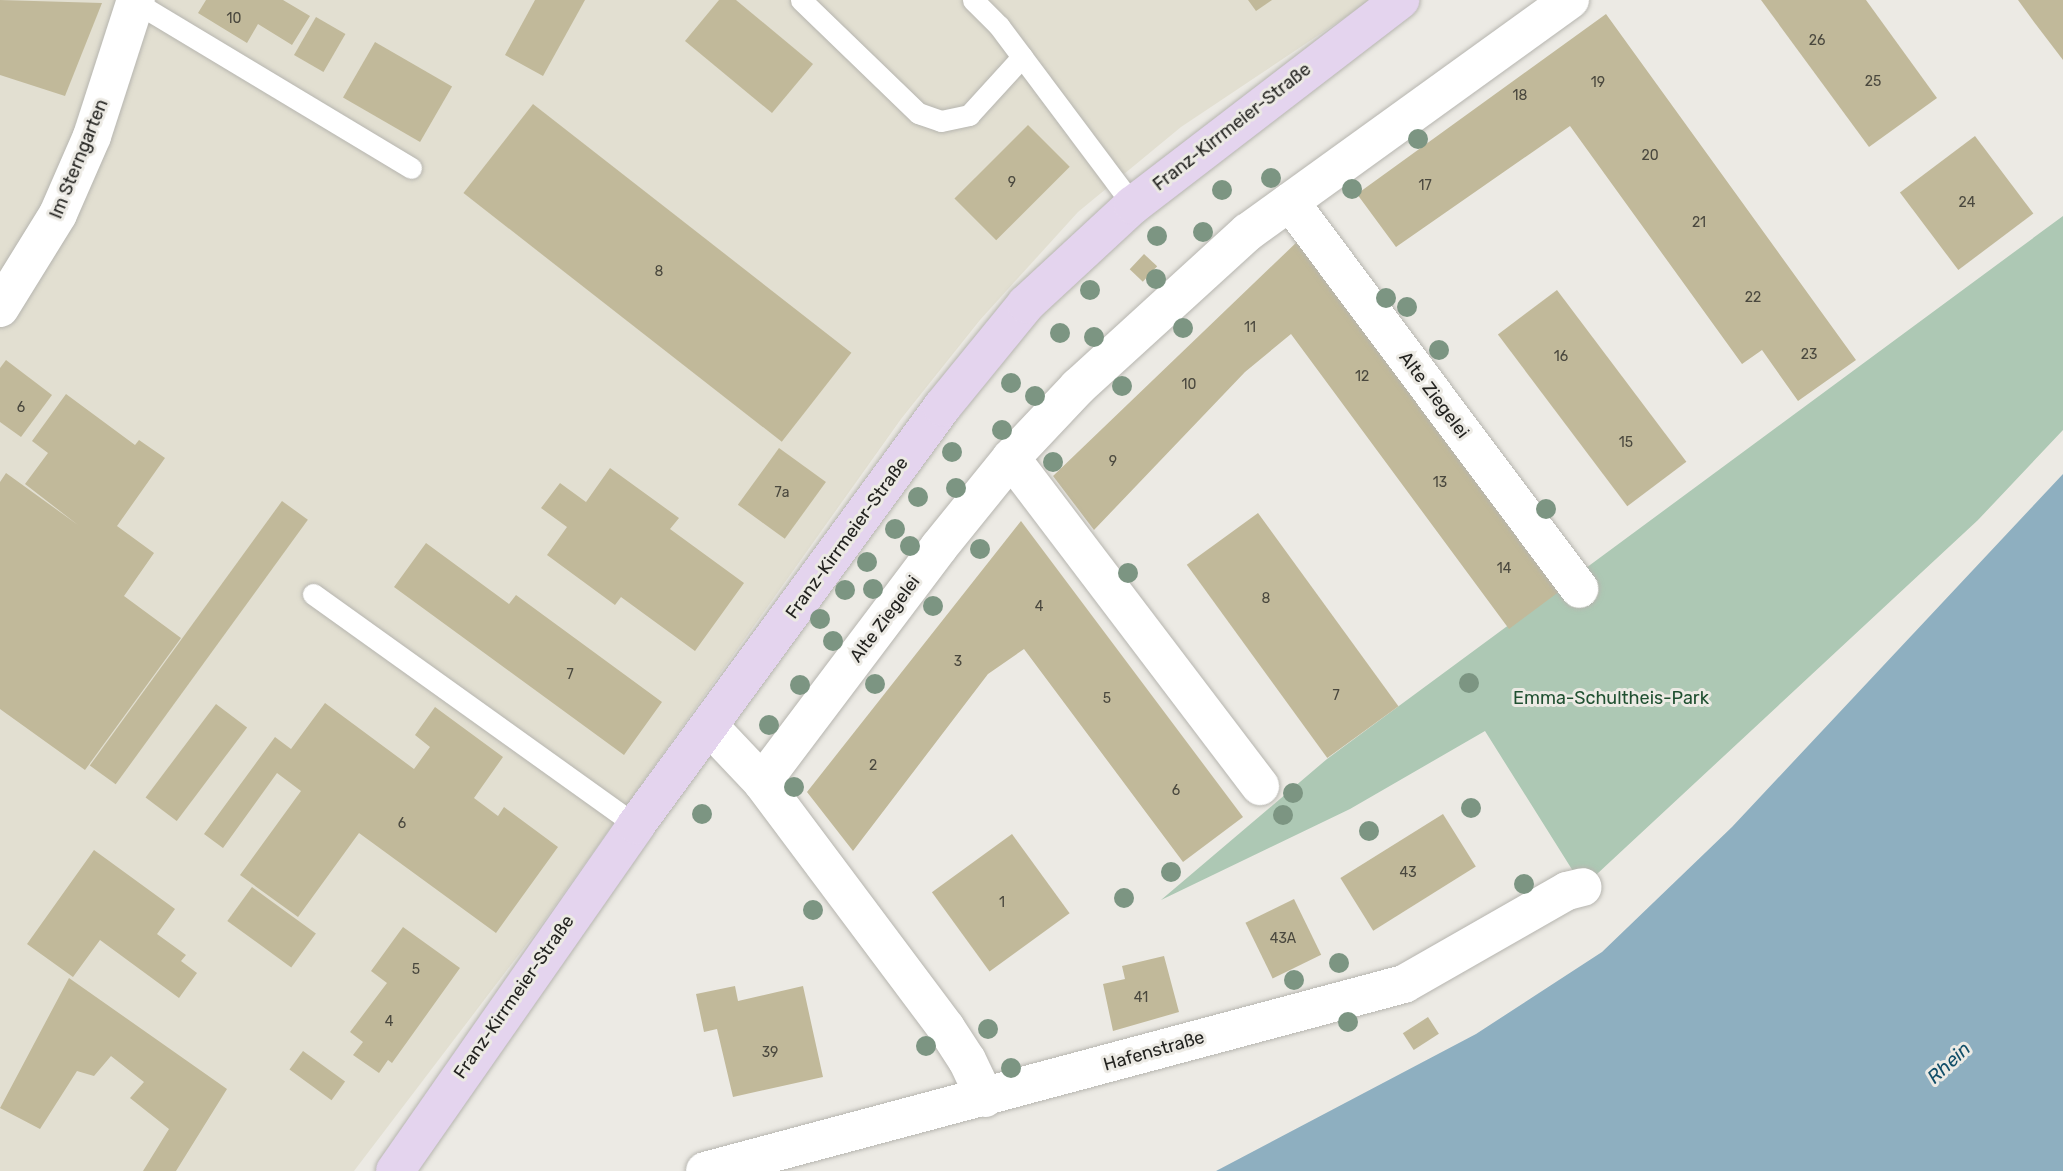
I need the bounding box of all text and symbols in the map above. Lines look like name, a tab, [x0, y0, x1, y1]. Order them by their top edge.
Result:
house number: 10	[227, 11, 241, 27]
house number: 26	[1809, 33, 1825, 49]
street label: Franz-Kirrmeier-Straße	[1149, 59, 1315, 195]
house number: 25	[1865, 74, 1881, 90]
house number: 19	[1591, 75, 1605, 91]
house number: 18	[1513, 88, 1527, 104]
street label: Im Sterngarten	[45, 96, 113, 222]
house number: 20	[1641, 148, 1659, 164]
house number: 9	[1008, 175, 1016, 191]
house number: 17	[1418, 178, 1432, 194]
house number: 24	[1959, 195, 1975, 211]
house number: 21	[1692, 215, 1706, 231]
house number: 8	[655, 264, 663, 280]
house number: 22	[1745, 290, 1761, 306]
house number: 11	[1244, 320, 1256, 336]
street label: Alte Ziegelei	[1394, 347, 1474, 443]
house number: 23	[1801, 347, 1817, 363]
house number: 16	[1554, 349, 1568, 365]
house number: 12	[1355, 369, 1369, 385]
house number: 10	[1182, 377, 1196, 393]
house number: 6	[17, 400, 25, 416]
house number: 15	[1619, 435, 1633, 451]
street label: Franz-Kirrmeier-Straße	[781, 453, 913, 623]
house number: 9	[1109, 454, 1117, 470]
house number: 13	[1433, 475, 1447, 491]
house number: 7a	[775, 485, 789, 501]
house number: 14	[1497, 561, 1511, 577]
street label: Alte Ziegelei	[845, 571, 925, 667]
house number: 8	[1262, 591, 1270, 607]
house number: 4	[1035, 599, 1043, 615]
house number: 3	[954, 654, 962, 670]
house number: 7	[566, 667, 574, 683]
park label: Emma-Schultheis-Park	[1513, 687, 1709, 709]
house number: 7	[1332, 688, 1340, 704]
house number: 5	[1103, 691, 1111, 707]
house number: 2	[869, 758, 877, 774]
house number: 6	[1172, 783, 1180, 799]
house number: 6	[398, 816, 406, 832]
house number: 43	[1399, 865, 1417, 881]
house number: 1	[999, 895, 1005, 911]
street label: Franz-Kirrmeier-Straße	[449, 911, 579, 1083]
house number: 43A	[1270, 931, 1296, 947]
house number: 5	[412, 962, 420, 978]
house number: 41	[1134, 990, 1148, 1006]
house number: 4	[385, 1014, 393, 1030]
street label: Hafenstraße	[1101, 1026, 1207, 1076]
water label: Rhein	[1923, 1037, 1975, 1089]
house number: 39	[762, 1045, 778, 1061]

